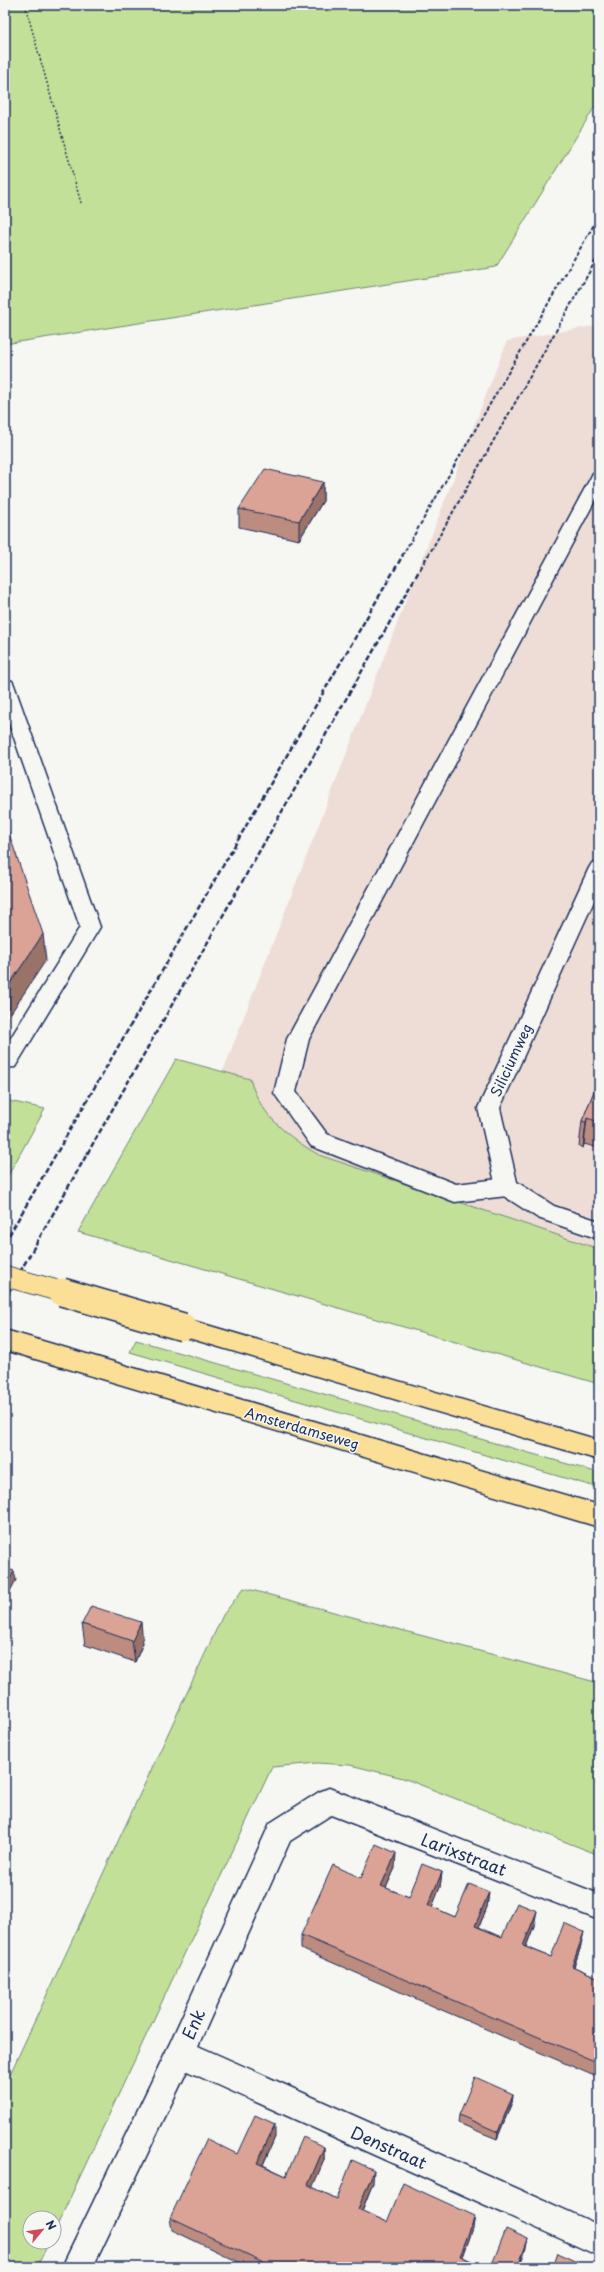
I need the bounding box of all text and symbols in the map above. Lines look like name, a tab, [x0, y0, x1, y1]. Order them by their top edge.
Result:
street label: Siliciumweg	[485, 1020, 537, 1100]
street label: Amsterdamseweg	[242, 1402, 362, 1454]
street label: Larixstraat	[417, 1826, 511, 1882]
street label: Enk	[175, 2004, 211, 2044]
street label: Denstraat	[347, 2119, 431, 2175]
north arrow	[22, 2210, 62, 2250]
text: N	[42, 2217, 61, 2233]

